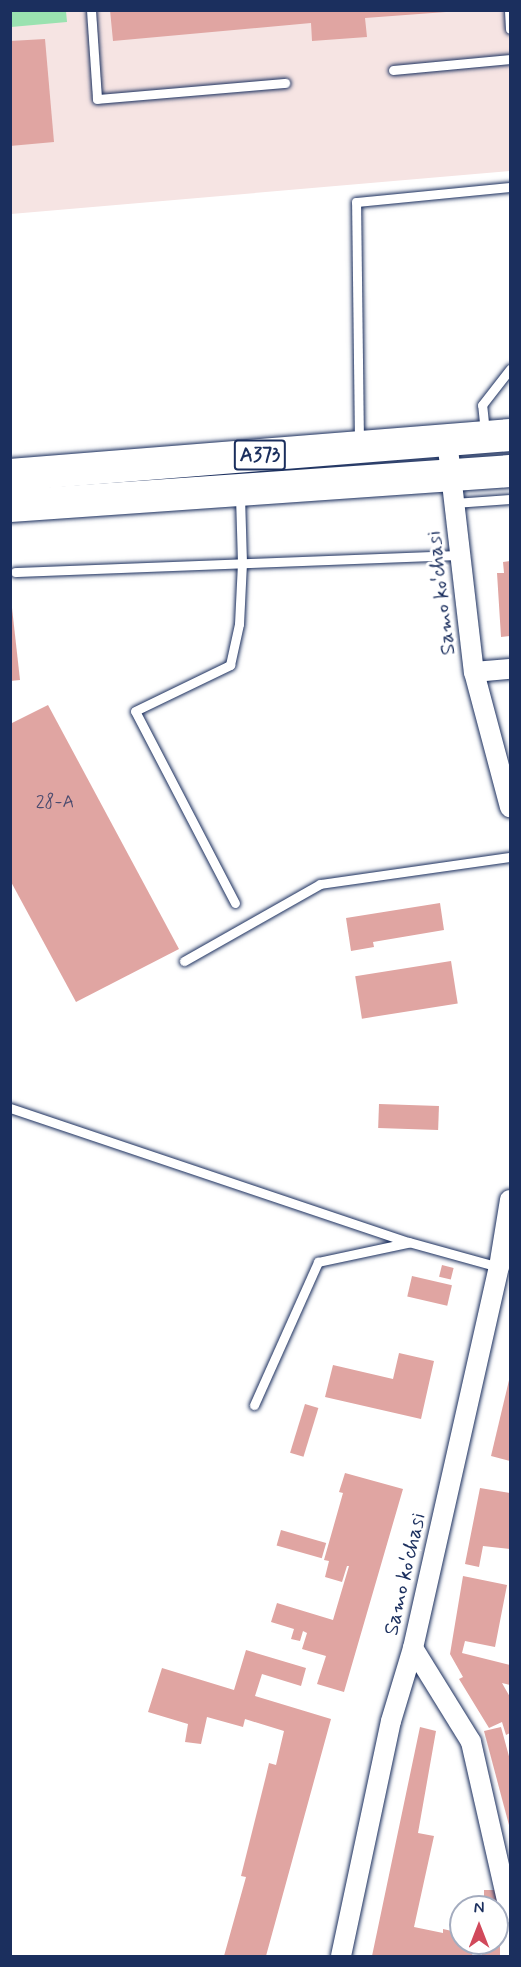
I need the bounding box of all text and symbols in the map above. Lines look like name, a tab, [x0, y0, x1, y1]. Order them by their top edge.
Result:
road number: A373	[233, 438, 287, 472]
street label: Samo koʻchasi	[421, 529, 461, 657]
house number: 28-A	[36, 791, 74, 813]
street label: Samo koʻchasi	[379, 1510, 431, 1638]
north arrow	[449, 1895, 509, 1955]
text: N	[474, 1898, 484, 1919]

